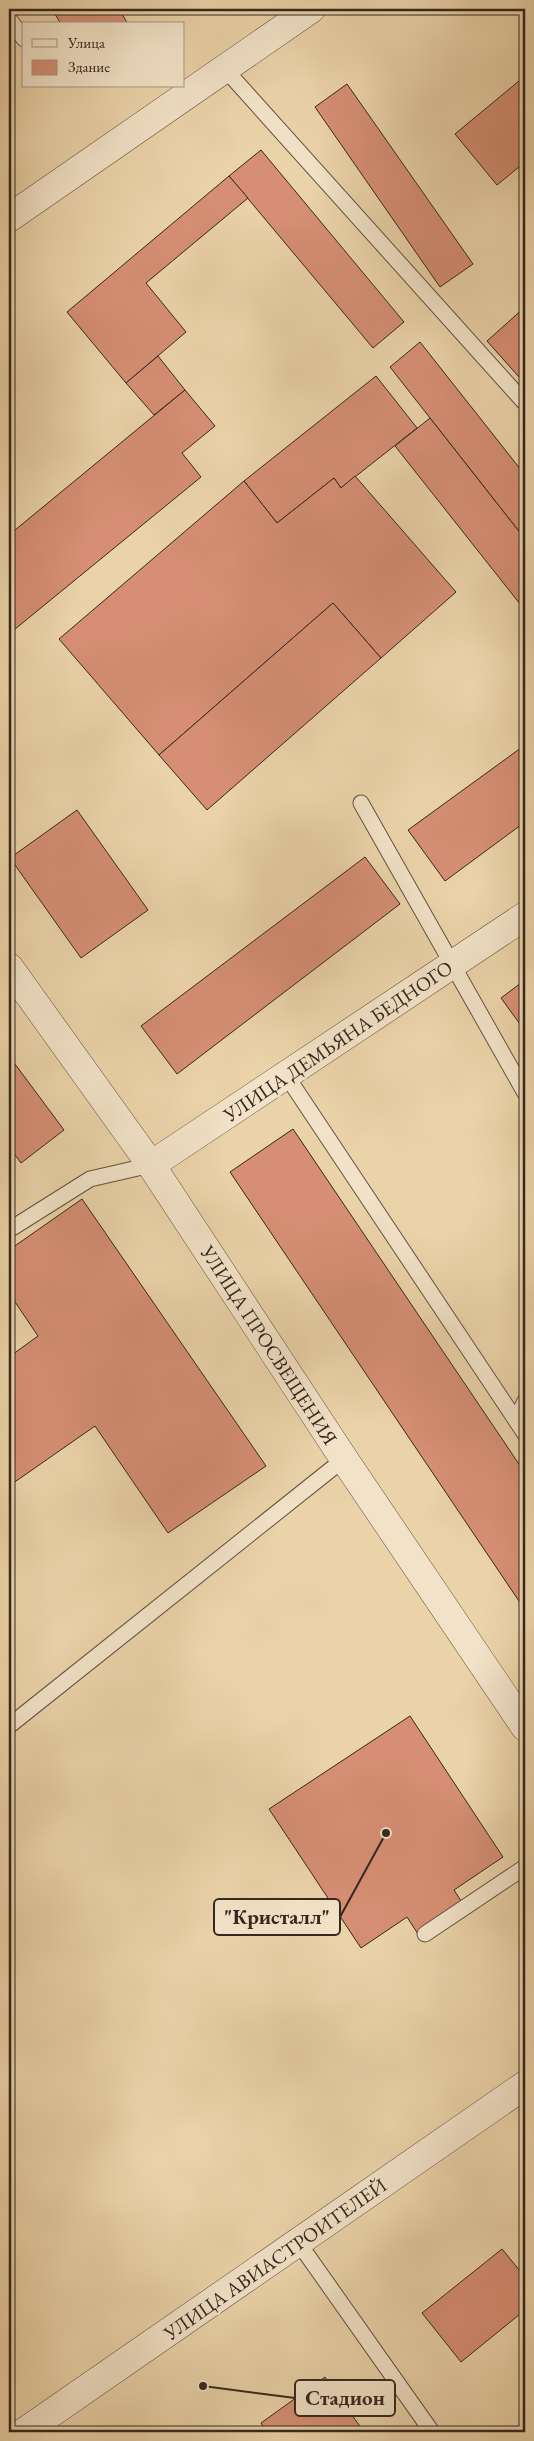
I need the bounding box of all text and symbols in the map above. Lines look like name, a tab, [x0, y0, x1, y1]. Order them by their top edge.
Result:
legend	[22, 22, 185, 88]
text: Улица	[67, 33, 105, 52]
text: Здание	[68, 57, 110, 76]
street label: УЛИЦА ДЕМЬЯНА БЕДНОГО	[218, 954, 458, 1128]
street label: УЛИЦА ПРОСВЕЩЕНИЯ	[194, 1239, 343, 1450]
callout: "Кристалл"	[214, 1899, 340, 1935]
text: "Кристалл"	[224, 1903, 330, 1930]
street label: УЛИЦА АВИАСТРОИТЕЛЕЙ	[158, 2172, 391, 2347]
callout: Стадион	[295, 2380, 395, 2416]
text: Стадион	[305, 2384, 385, 2411]

